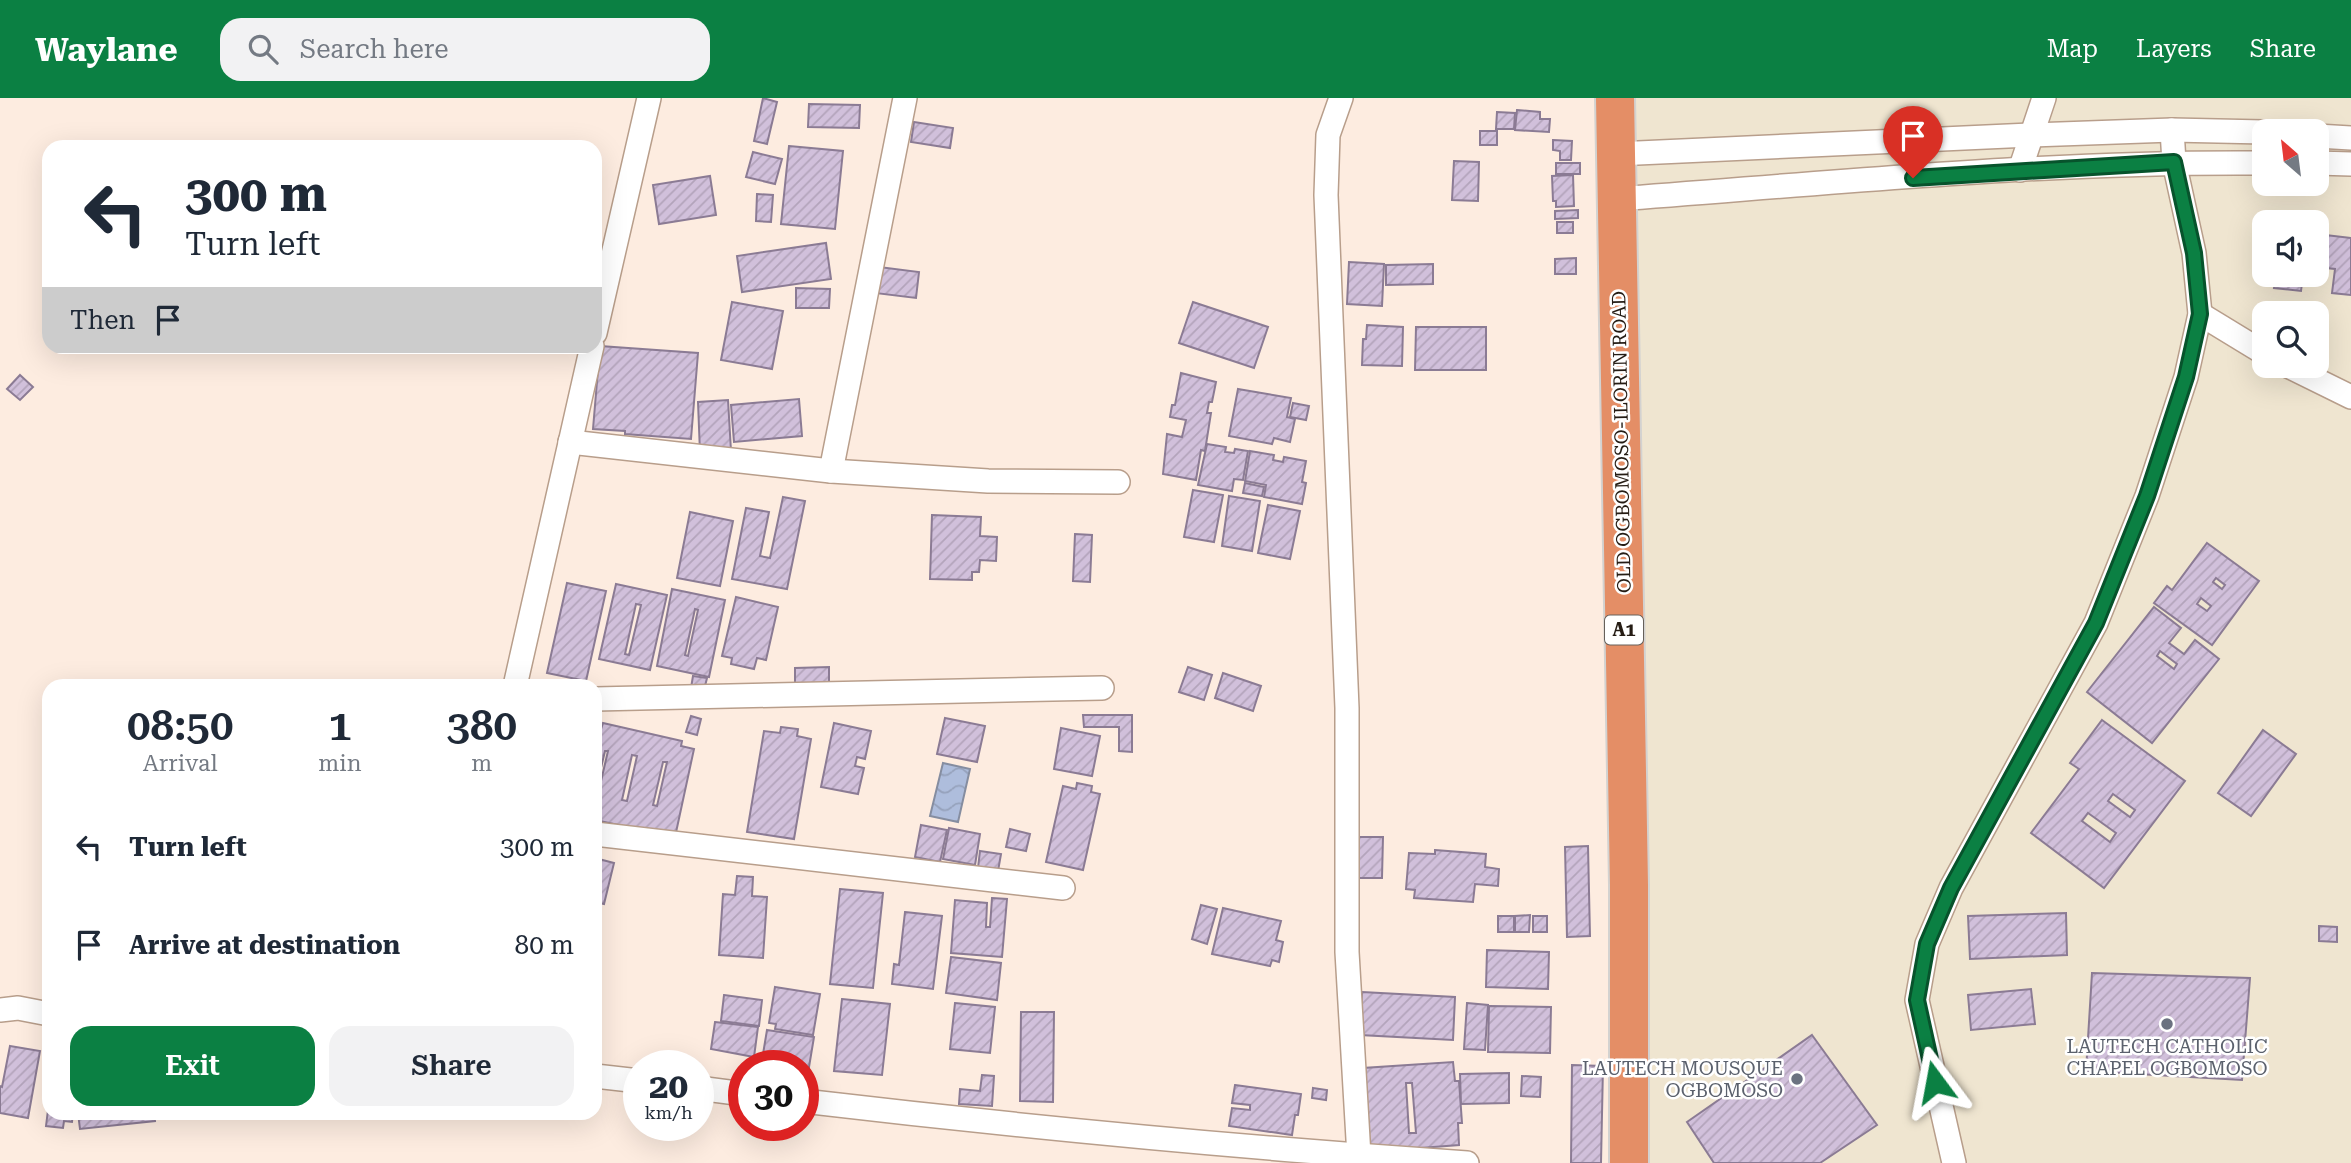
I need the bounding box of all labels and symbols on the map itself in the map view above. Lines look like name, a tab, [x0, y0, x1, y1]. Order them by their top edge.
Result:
pin	[1883, 106, 1943, 178]
north arrow	[2252, 119, 2329, 196]
street label: OLD OGBOMOSO-ILORIN ROAD	[1607, 291, 1636, 593]
road number: A1	[1605, 616, 1643, 644]
marker: LAUTECH CATHOLIC CHAPEL OGBOMOSO	[2159, 1016, 2175, 1032]
place label: LAUTECH CATHOLIC CHAPEL OGBOMOSO	[2066, 1035, 2268, 1080]
position arrow	[1898, 1045, 1972, 1119]
speed limit sign: 30	[728, 1050, 819, 1141]
place label: LAUTECH MOUSQUE OGBOMOSO	[1582, 1057, 1783, 1102]
marker: LAUTECH MOUSQUE OGBOMOSO	[1789, 1071, 1805, 1087]

